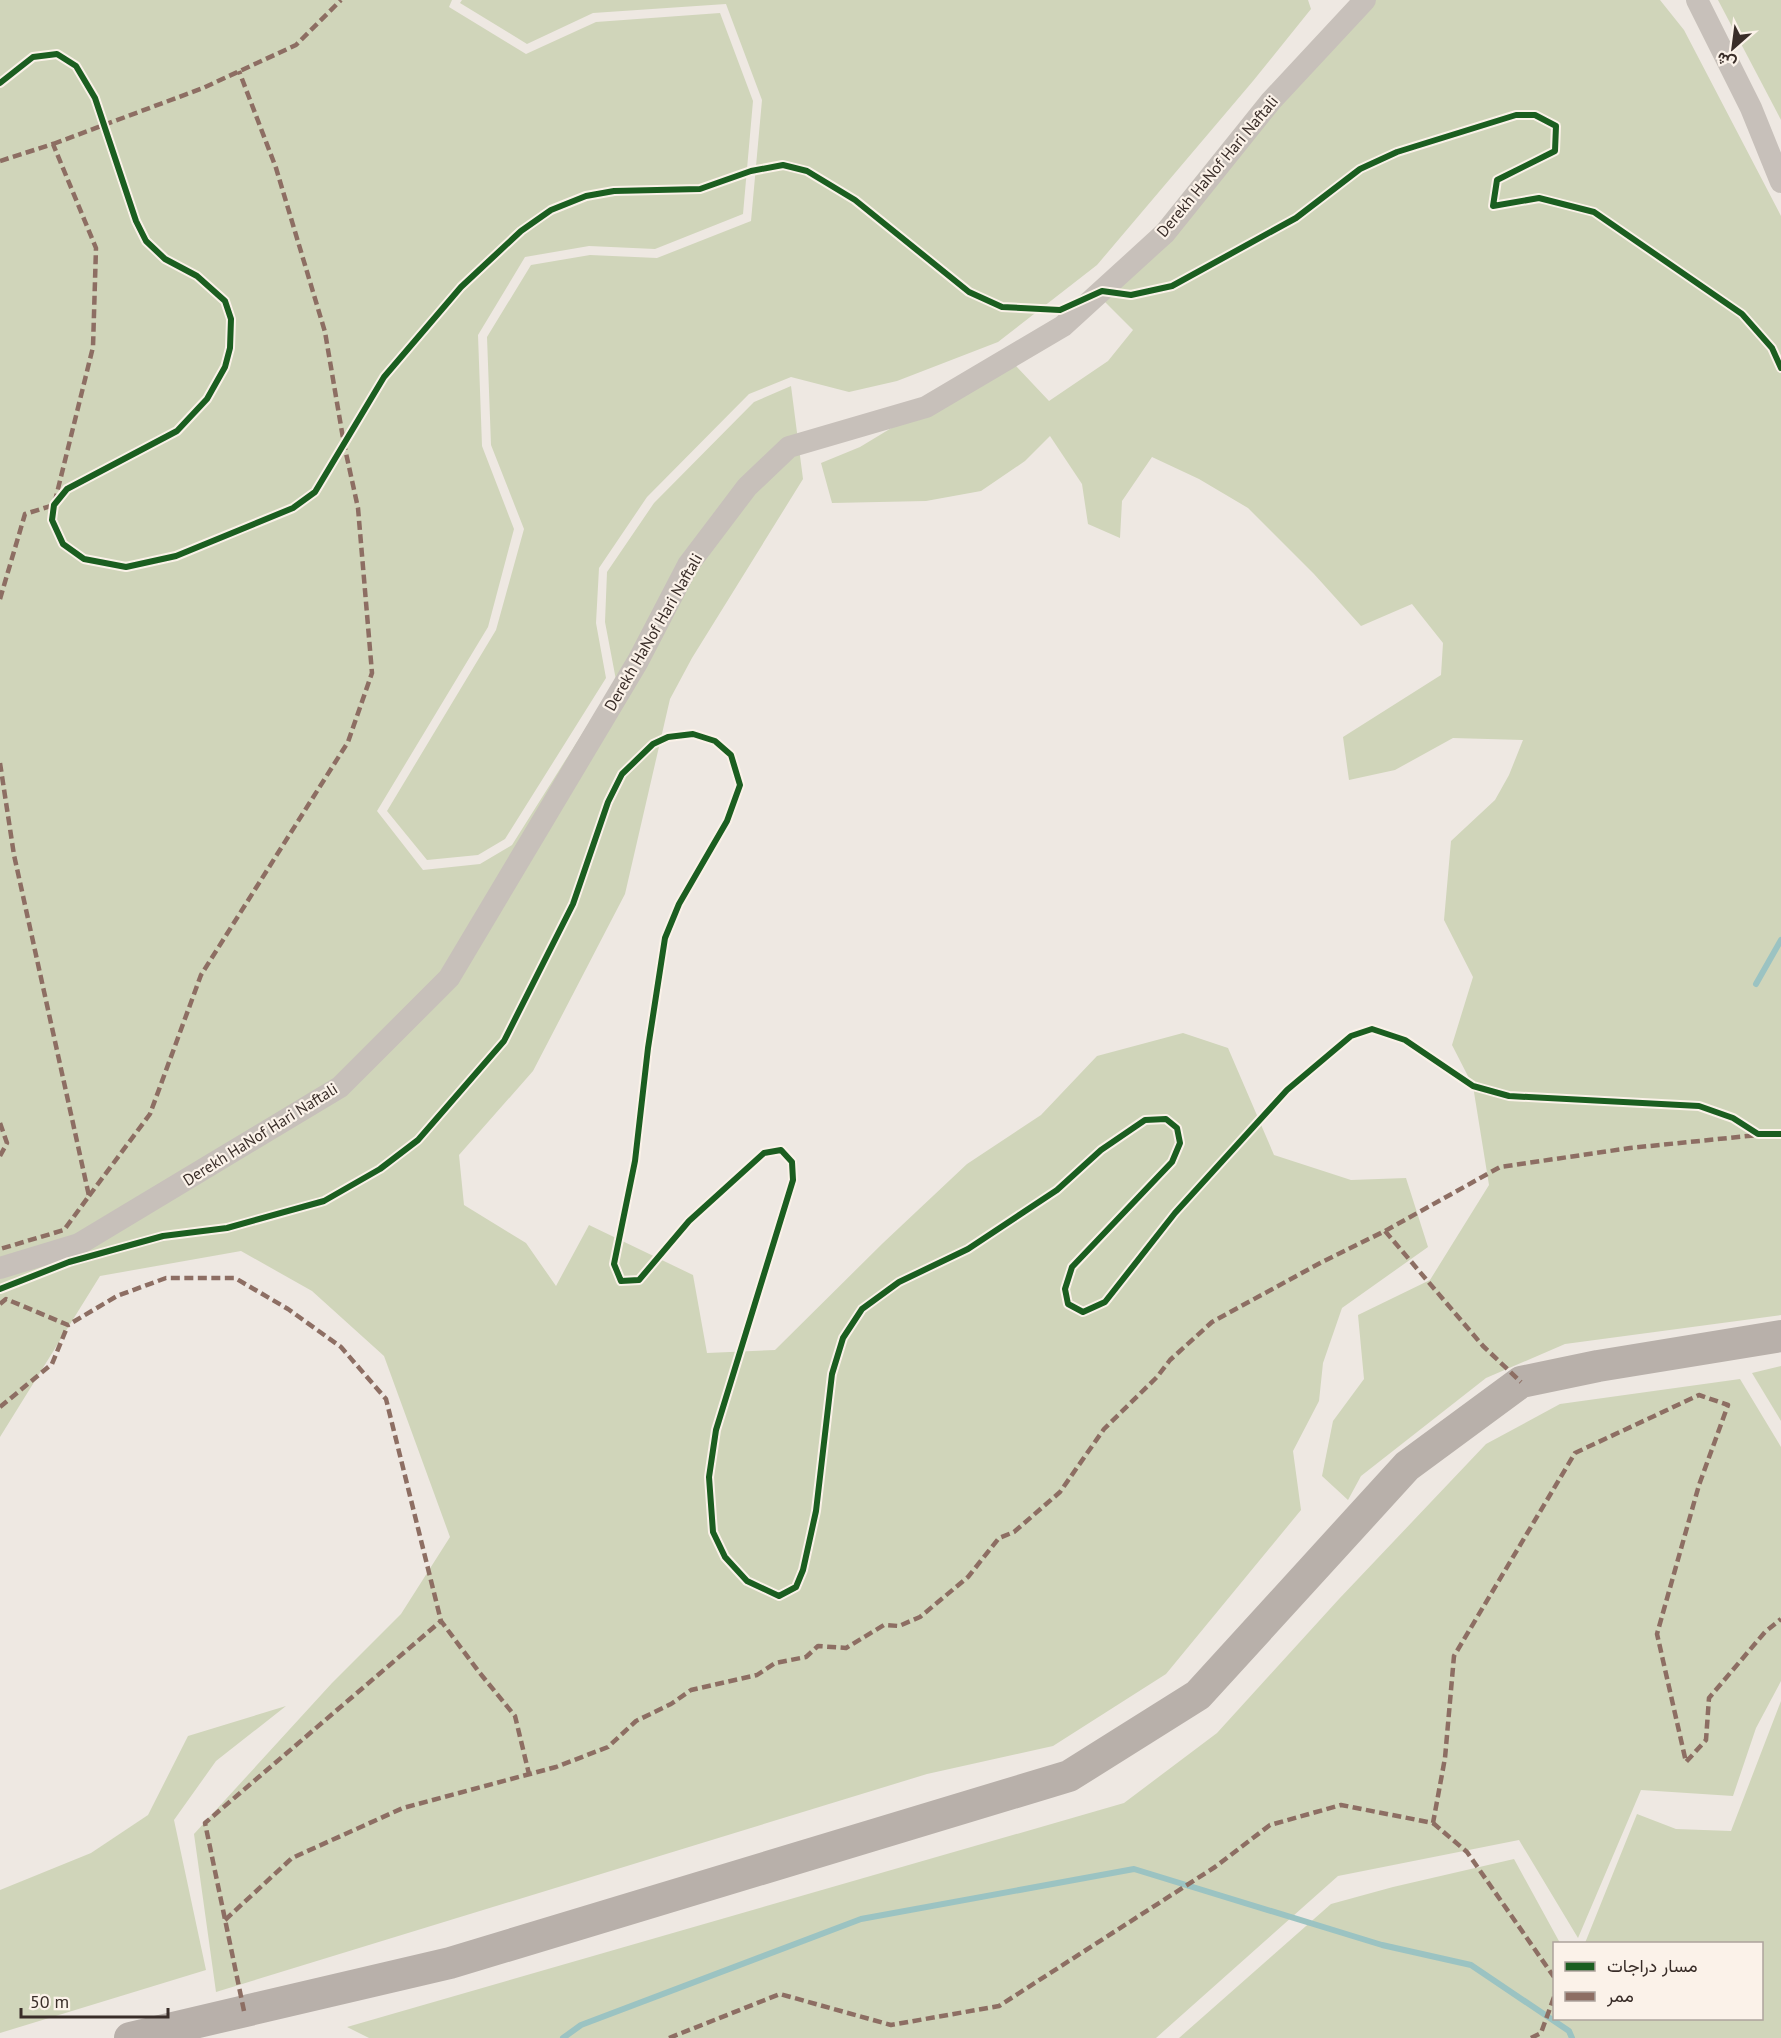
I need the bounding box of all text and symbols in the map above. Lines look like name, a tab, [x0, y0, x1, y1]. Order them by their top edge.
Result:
north arrow	[1703, 18, 1763, 78]
text: ش	[1713, 48, 1739, 75]
street label: Derekh HaNof Hari Naftali	[1152, 91, 1282, 241]
street label: Derekh HaNof Hari Naftali	[600, 550, 706, 714]
street label: Derekh HaNof Hari Naftali	[179, 1078, 341, 1190]
legend	[1553, 1942, 1763, 2020]
text: مسار دراجات	[1607, 1954, 1698, 1977]
scale bar	[21, 1981, 168, 2019]
text: ممر	[1606, 1984, 1634, 2007]
text: 50 m	[30, 1990, 69, 2013]

